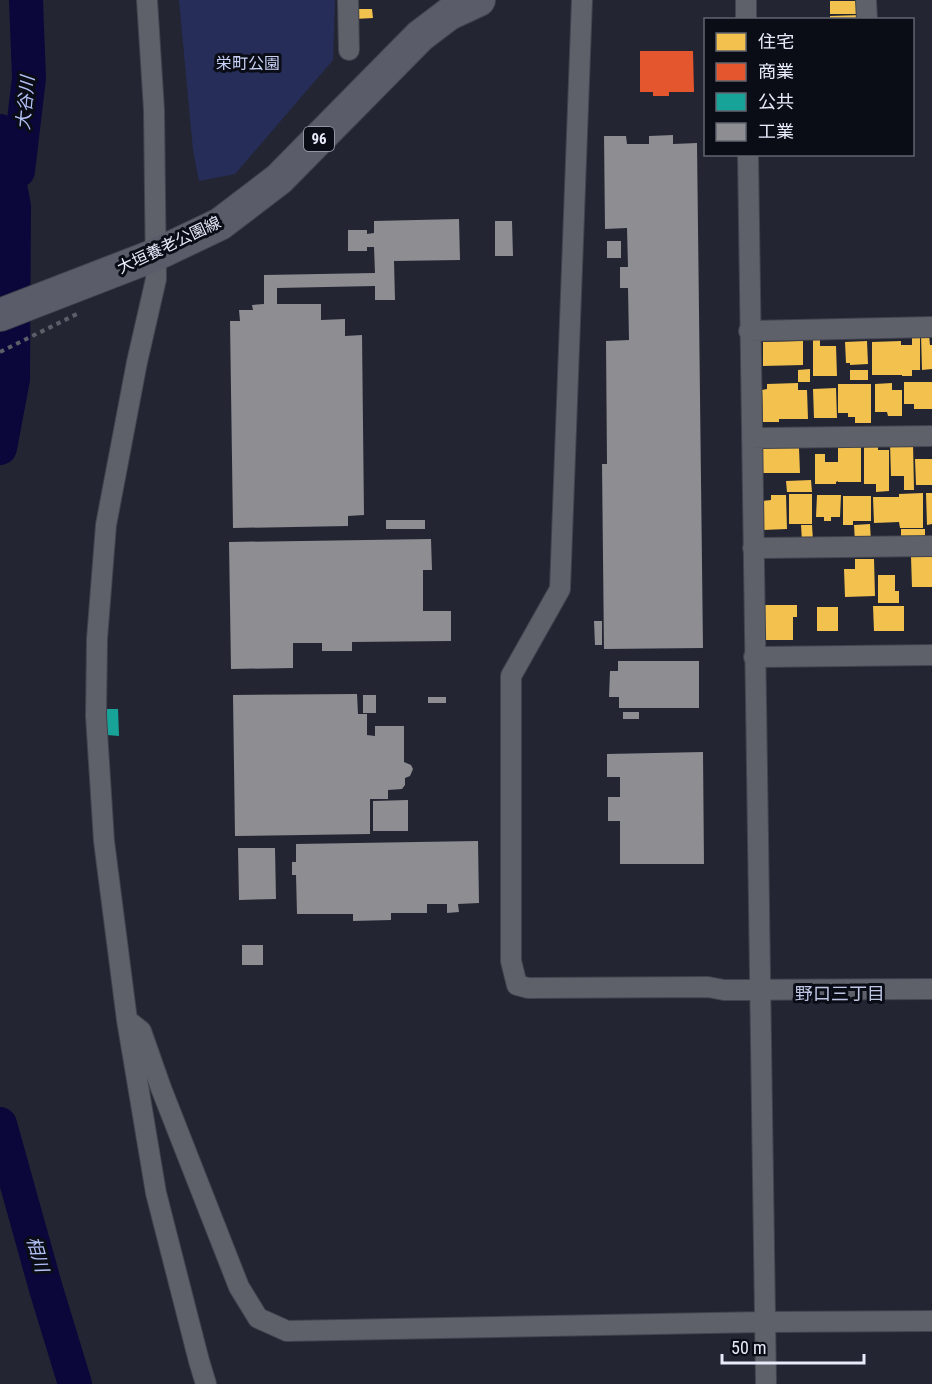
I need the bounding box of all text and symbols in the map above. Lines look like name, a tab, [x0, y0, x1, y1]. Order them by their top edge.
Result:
legend	[704, 18, 914, 156]
text: 住宅	[758, 31, 794, 52]
park label: 栄町公園	[216, 54, 280, 73]
text: 商業	[758, 61, 794, 82]
water label: 大谷川	[12, 73, 38, 131]
text: 公共	[758, 91, 794, 112]
text: 工業	[758, 121, 794, 142]
road number: 96	[304, 127, 334, 151]
street label: 大垣養老公園線	[114, 213, 224, 277]
district label: 野口三丁目	[795, 983, 885, 1004]
water label: 相川	[23, 1234, 54, 1276]
scale bar	[722, 1327, 864, 1365]
text: 50 m	[731, 1337, 766, 1358]

